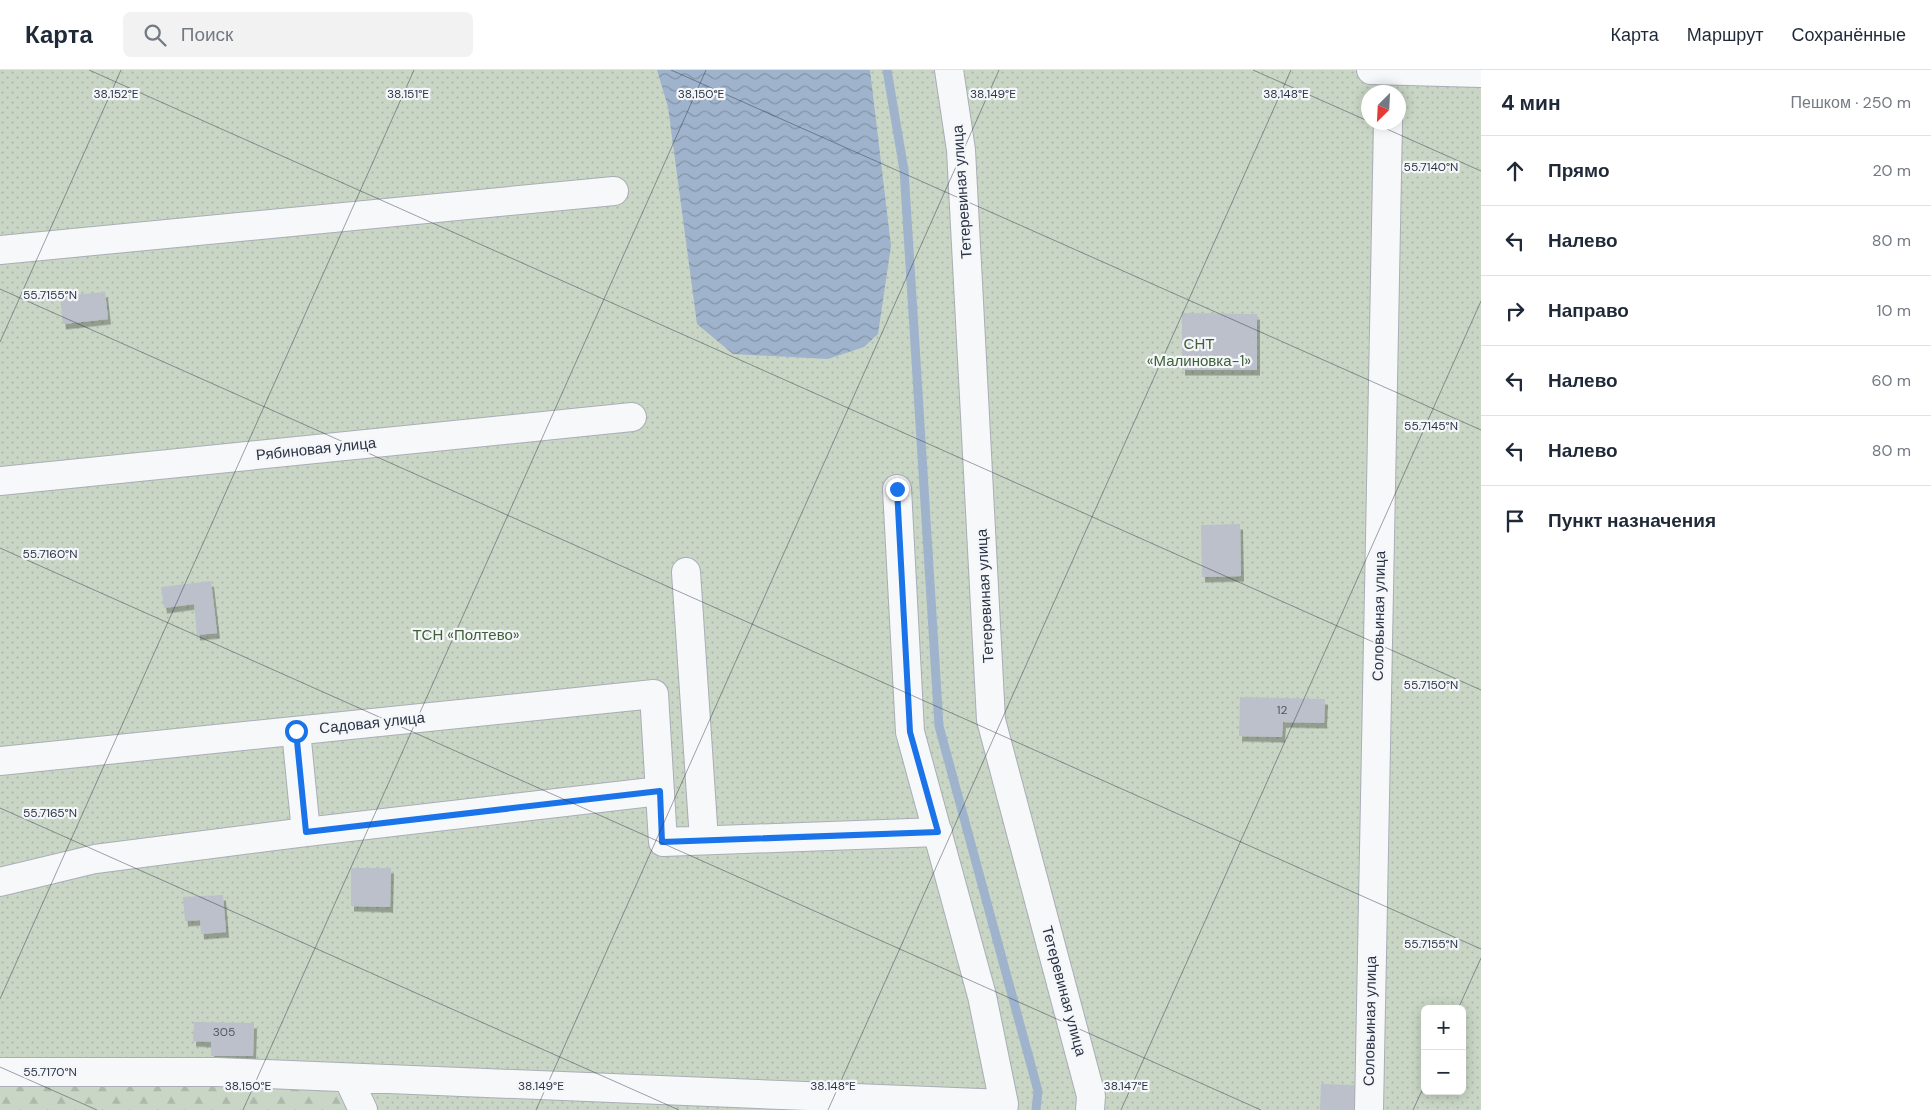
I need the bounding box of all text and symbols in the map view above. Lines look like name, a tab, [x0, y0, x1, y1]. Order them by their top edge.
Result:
search box	[123, 12, 473, 57]
text: Карта	[25, 19, 93, 50]
icon: search	[141, 21, 169, 49]
text: Поиск	[181, 22, 233, 47]
text: Карта	[1611, 23, 1659, 47]
text: Маршрут	[1687, 23, 1763, 47]
text: Сохранённые	[1791, 23, 1906, 47]
north arrow	[1361, 85, 1406, 130]
text: 38.152°E	[93, 86, 139, 102]
text: 38.151°E	[387, 86, 429, 102]
text: 38.150°E	[678, 86, 725, 102]
text: 38.149°E	[970, 86, 1016, 102]
text: 38.148°E	[1263, 86, 1309, 102]
text: 4 мин	[1501, 89, 1561, 117]
text: Пешком · 250 m	[1791, 92, 1911, 113]
street label: Тетеревиная улица	[947, 124, 977, 260]
icon: ahead	[1501, 157, 1529, 185]
text: Прямо	[1548, 158, 1610, 183]
text: 55.7140°N	[1404, 159, 1458, 175]
text: 20 m	[1872, 160, 1911, 181]
icon: left	[1501, 227, 1529, 255]
text: Налево	[1548, 228, 1618, 253]
text: 80 m	[1872, 230, 1911, 251]
text: 55.7155°N	[23, 287, 77, 303]
icon: right	[1501, 297, 1529, 325]
text: Направо	[1548, 298, 1629, 323]
text: 10 m	[1877, 300, 1911, 321]
park label: СНТ «Малиновка-1»	[1147, 334, 1251, 371]
icon: left	[1501, 367, 1529, 395]
text: Налево	[1548, 368, 1618, 393]
text: 60 m	[1871, 370, 1911, 391]
text: 55.7145°N	[1404, 418, 1458, 434]
street label: Рябиновая улица	[255, 433, 378, 465]
icon: left	[1501, 437, 1529, 465]
text: Налево	[1548, 438, 1618, 463]
text: 80 m	[1872, 440, 1911, 461]
route end	[886, 478, 909, 501]
icon: arrive	[1501, 507, 1529, 535]
text: Пункт назначения	[1548, 508, 1716, 533]
street label: Тетеревиная улица	[971, 528, 998, 664]
text: 55.7160°N	[22, 546, 78, 562]
street label: Соловьиная улица	[1368, 550, 1390, 681]
park label: ТСН «Полтево»	[412, 625, 520, 645]
text: 55.7150°N	[1404, 677, 1458, 693]
house number: 12	[1277, 702, 1287, 718]
street label: Садовая улица	[318, 707, 426, 738]
route start	[285, 720, 308, 743]
text: 55.7165°N	[23, 805, 77, 821]
street label: Тетеревиная улица	[1037, 924, 1091, 1059]
text: 55.7155°N	[1404, 936, 1458, 952]
street label: Соловьиная улица	[1359, 955, 1381, 1086]
map controls	[1421, 1005, 1466, 1095]
button: +	[1421, 1005, 1466, 1050]
house number: 305	[213, 1024, 235, 1040]
button: −	[1421, 1050, 1466, 1095]
text: 55.7170°N	[23, 1064, 77, 1080]
text: 38.150°E	[225, 1078, 272, 1094]
text: 38.149°E	[518, 1078, 564, 1094]
text: 38.148°E	[810, 1078, 856, 1094]
text: 38.147°E	[1104, 1078, 1149, 1094]

